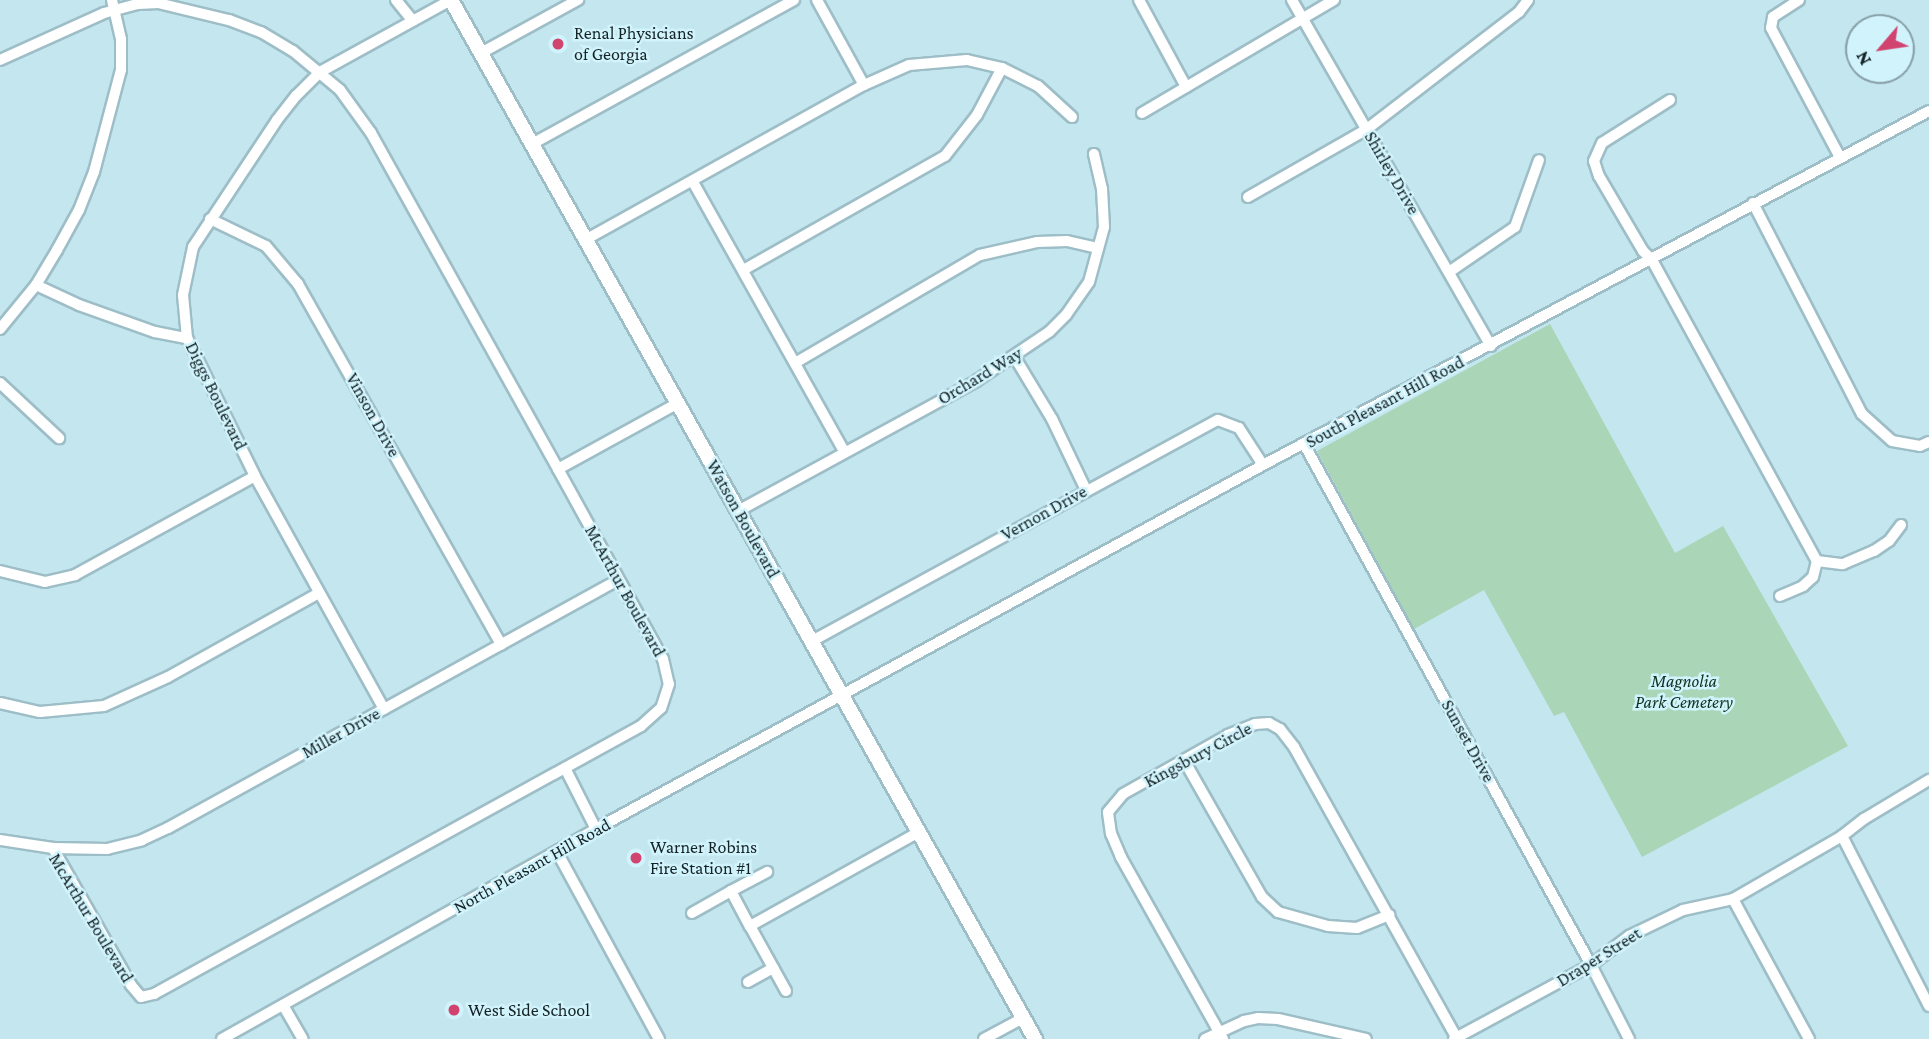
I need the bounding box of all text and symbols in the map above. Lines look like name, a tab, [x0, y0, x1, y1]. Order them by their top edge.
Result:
north arrow	[1845, 14, 1915, 84]
place label: Renal Physicians of Georgia	[574, 23, 694, 66]
marker: Renal Physicians of Georgia	[548, 34, 568, 54]
text: N	[1851, 48, 1875, 69]
street label: Shirley Drive	[1360, 128, 1424, 218]
street label: Diggs Boulevard	[181, 339, 251, 453]
street label: Orchard Way	[934, 342, 1026, 410]
street label: South Pleasant Hill Road	[1302, 351, 1468, 453]
street label: Vinson Drive	[341, 369, 405, 461]
street label: Watson Boulevard	[702, 456, 784, 582]
street label: Vernon Drive	[997, 481, 1091, 545]
street label: McArthur Boulevard	[580, 522, 670, 660]
park label: Magnolia Park Cemetery	[1635, 671, 1733, 714]
street label: Sunset Drive	[1436, 696, 1500, 786]
street label: Miller Drive	[298, 703, 384, 763]
street label: Kingsbury Circle	[1141, 718, 1255, 792]
street label: North Pleasant Hill Road	[450, 814, 614, 918]
place label: Warner Robins Fire Station #1	[650, 837, 757, 880]
street label: McArthur Boulevard	[44, 849, 138, 987]
marker: Warner Robins Fire Station #1	[628, 850, 644, 866]
street label: Draper Street	[1553, 922, 1645, 992]
place label: West Side School	[468, 999, 590, 1021]
marker: West Side School	[446, 1002, 462, 1018]

